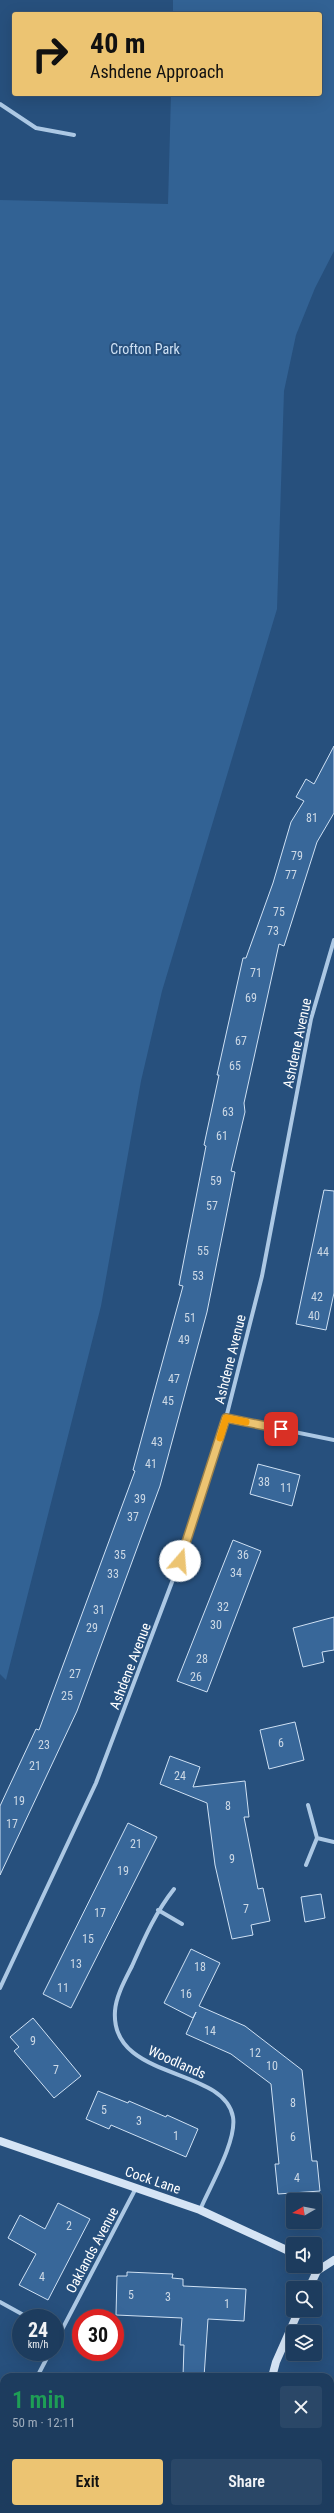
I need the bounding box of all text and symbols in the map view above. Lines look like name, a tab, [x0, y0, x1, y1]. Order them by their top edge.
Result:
text: 40 m	[90, 27, 146, 60]
icon: right	[24, 28, 76, 80]
text: Ashdene Approach	[90, 61, 224, 82]
park label: Crofton Park	[110, 341, 180, 357]
house number: 81	[306, 811, 318, 825]
house number: 79	[291, 849, 303, 863]
house number: 77	[285, 868, 297, 882]
house number: 75	[273, 905, 285, 919]
house number: 73	[267, 924, 279, 938]
house number: 71	[250, 966, 262, 980]
house number: 69	[245, 991, 257, 1005]
street label: Ashdene Avenue	[280, 996, 314, 1089]
house number: 67	[235, 1034, 247, 1048]
house number: 65	[229, 1059, 241, 1073]
house number: 63	[222, 1105, 234, 1119]
house number: 61	[216, 1129, 228, 1143]
house number: 59	[210, 1174, 222, 1188]
house number: 57	[206, 1199, 218, 1213]
house number: 55	[197, 1244, 209, 1258]
house number: 44	[317, 1245, 329, 1259]
house number: 53	[192, 1269, 204, 1283]
house number: 42	[311, 1290, 323, 1304]
house number: 40	[308, 1309, 320, 1323]
house number: 51	[184, 1311, 196, 1325]
street label: Ashdene Avenue	[211, 1312, 249, 1405]
house number: 49	[178, 1333, 190, 1347]
house number: 47	[168, 1372, 180, 1386]
house number: 45	[162, 1394, 174, 1408]
pin	[264, 1412, 298, 1446]
icon: arrive	[270, 1418, 292, 1440]
house number: 43	[151, 1435, 163, 1449]
house number: 41	[145, 1457, 157, 1471]
house number: 38	[258, 1475, 270, 1489]
house number: 11	[280, 1481, 292, 1495]
house number: 39	[134, 1492, 146, 1506]
house number: 37	[127, 1510, 139, 1524]
position arrow	[159, 1540, 201, 1582]
house number: 35	[114, 1548, 126, 1562]
house number: 36	[237, 1548, 249, 1562]
house number: 34	[230, 1566, 242, 1580]
house number: 33	[107, 1567, 119, 1581]
house number: 32	[217, 1600, 229, 1614]
house number: 31	[93, 1603, 105, 1617]
house number: 30	[210, 1618, 222, 1632]
street label: Ashdene Avenue	[106, 1620, 154, 1712]
house number: 29	[86, 1621, 98, 1635]
house number: 28	[196, 1652, 208, 1666]
house number: 27	[69, 1667, 81, 1681]
house number: 26	[190, 1670, 202, 1684]
house number: 25	[61, 1689, 73, 1703]
house number: 6	[278, 1736, 284, 1750]
house number: 23	[38, 1738, 50, 1752]
house number: 21	[29, 1759, 41, 1773]
house number: 24	[174, 1769, 186, 1783]
house number: 19	[13, 1794, 25, 1808]
house number: 8	[225, 1799, 231, 1813]
house number: 17	[6, 1817, 18, 1831]
house number: 21	[130, 1837, 142, 1851]
house number: 9	[229, 1852, 235, 1866]
house number: 19	[117, 1864, 129, 1878]
house number: 7	[243, 1902, 249, 1916]
house number: 17	[94, 1906, 106, 1920]
house number: 15	[82, 1932, 94, 1946]
house number: 13	[70, 1957, 82, 1971]
house number: 18	[194, 1960, 206, 1974]
house number: 11	[57, 1981, 69, 1995]
house number: 16	[180, 1987, 192, 2001]
house number: 14	[204, 2024, 216, 2038]
house number: 9	[30, 2034, 36, 2048]
street label: Woodlands	[146, 2042, 208, 2082]
house number: 12	[249, 2046, 261, 2060]
house number: 10	[266, 2059, 278, 2073]
house number: 7	[53, 2063, 59, 2077]
house number: 8	[290, 2096, 296, 2110]
house number: 5	[101, 2103, 107, 2117]
house number: 3	[136, 2114, 142, 2128]
house number: 1	[173, 2129, 179, 2143]
house number: 6	[290, 2130, 296, 2144]
street label: Cock Lane	[123, 2163, 183, 2197]
house number: 4	[294, 2171, 300, 2185]
north arrow	[286, 2193, 322, 2229]
map controls	[286, 2193, 322, 2361]
street label: Oaklands Avenue	[63, 2204, 122, 2296]
house number: 2	[66, 2219, 72, 2233]
button: sound	[286, 2237, 322, 2273]
house number: 4	[39, 2270, 45, 2284]
button: search	[286, 2281, 322, 2317]
house number: 5	[128, 2288, 134, 2302]
house number: 3	[165, 2290, 171, 2304]
house number: 1	[224, 2297, 230, 2311]
speed limit sign: 30	[72, 2309, 124, 2361]
text: 24	[28, 2318, 48, 2342]
button: layers	[286, 2325, 322, 2361]
text: km/h	[28, 2339, 48, 2350]
text: 1 min	[12, 2386, 65, 2414]
button: close	[280, 2386, 322, 2428]
text: 50 m · 12:11	[12, 2415, 75, 2430]
button: Exit	[12, 2459, 163, 2505]
button: Share	[171, 2459, 322, 2505]

